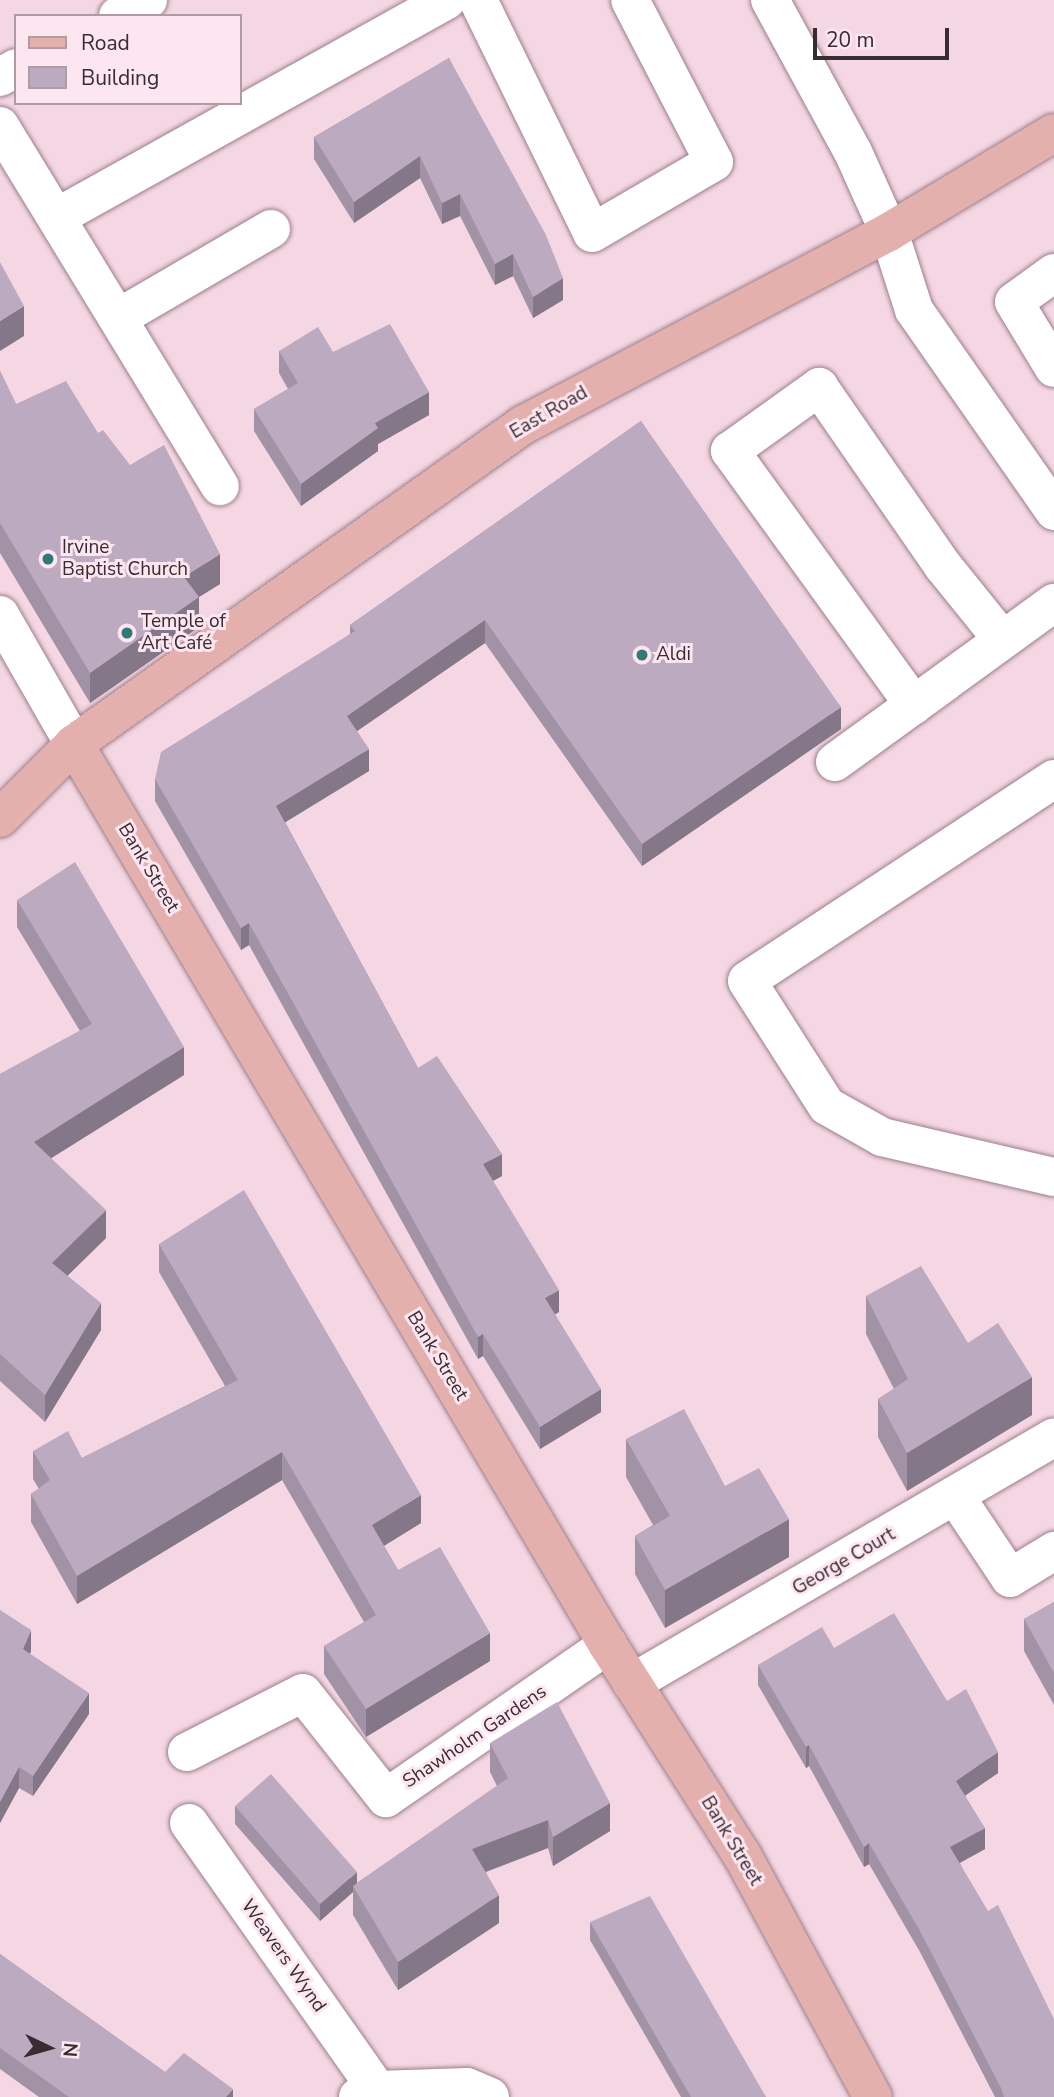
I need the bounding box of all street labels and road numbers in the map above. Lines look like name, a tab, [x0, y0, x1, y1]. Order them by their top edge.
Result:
street label: East Road	[506, 382, 592, 444]
street label: Bank Street	[112, 819, 184, 917]
street label: Bank Street	[401, 1307, 473, 1405]
street label: George Court	[789, 1523, 899, 1601]
street label: Shawholm Gardens	[399, 1681, 551, 1793]
street label: Bank Street	[695, 1792, 767, 1890]
street label: Weavers Wynd	[236, 1895, 330, 2017]

